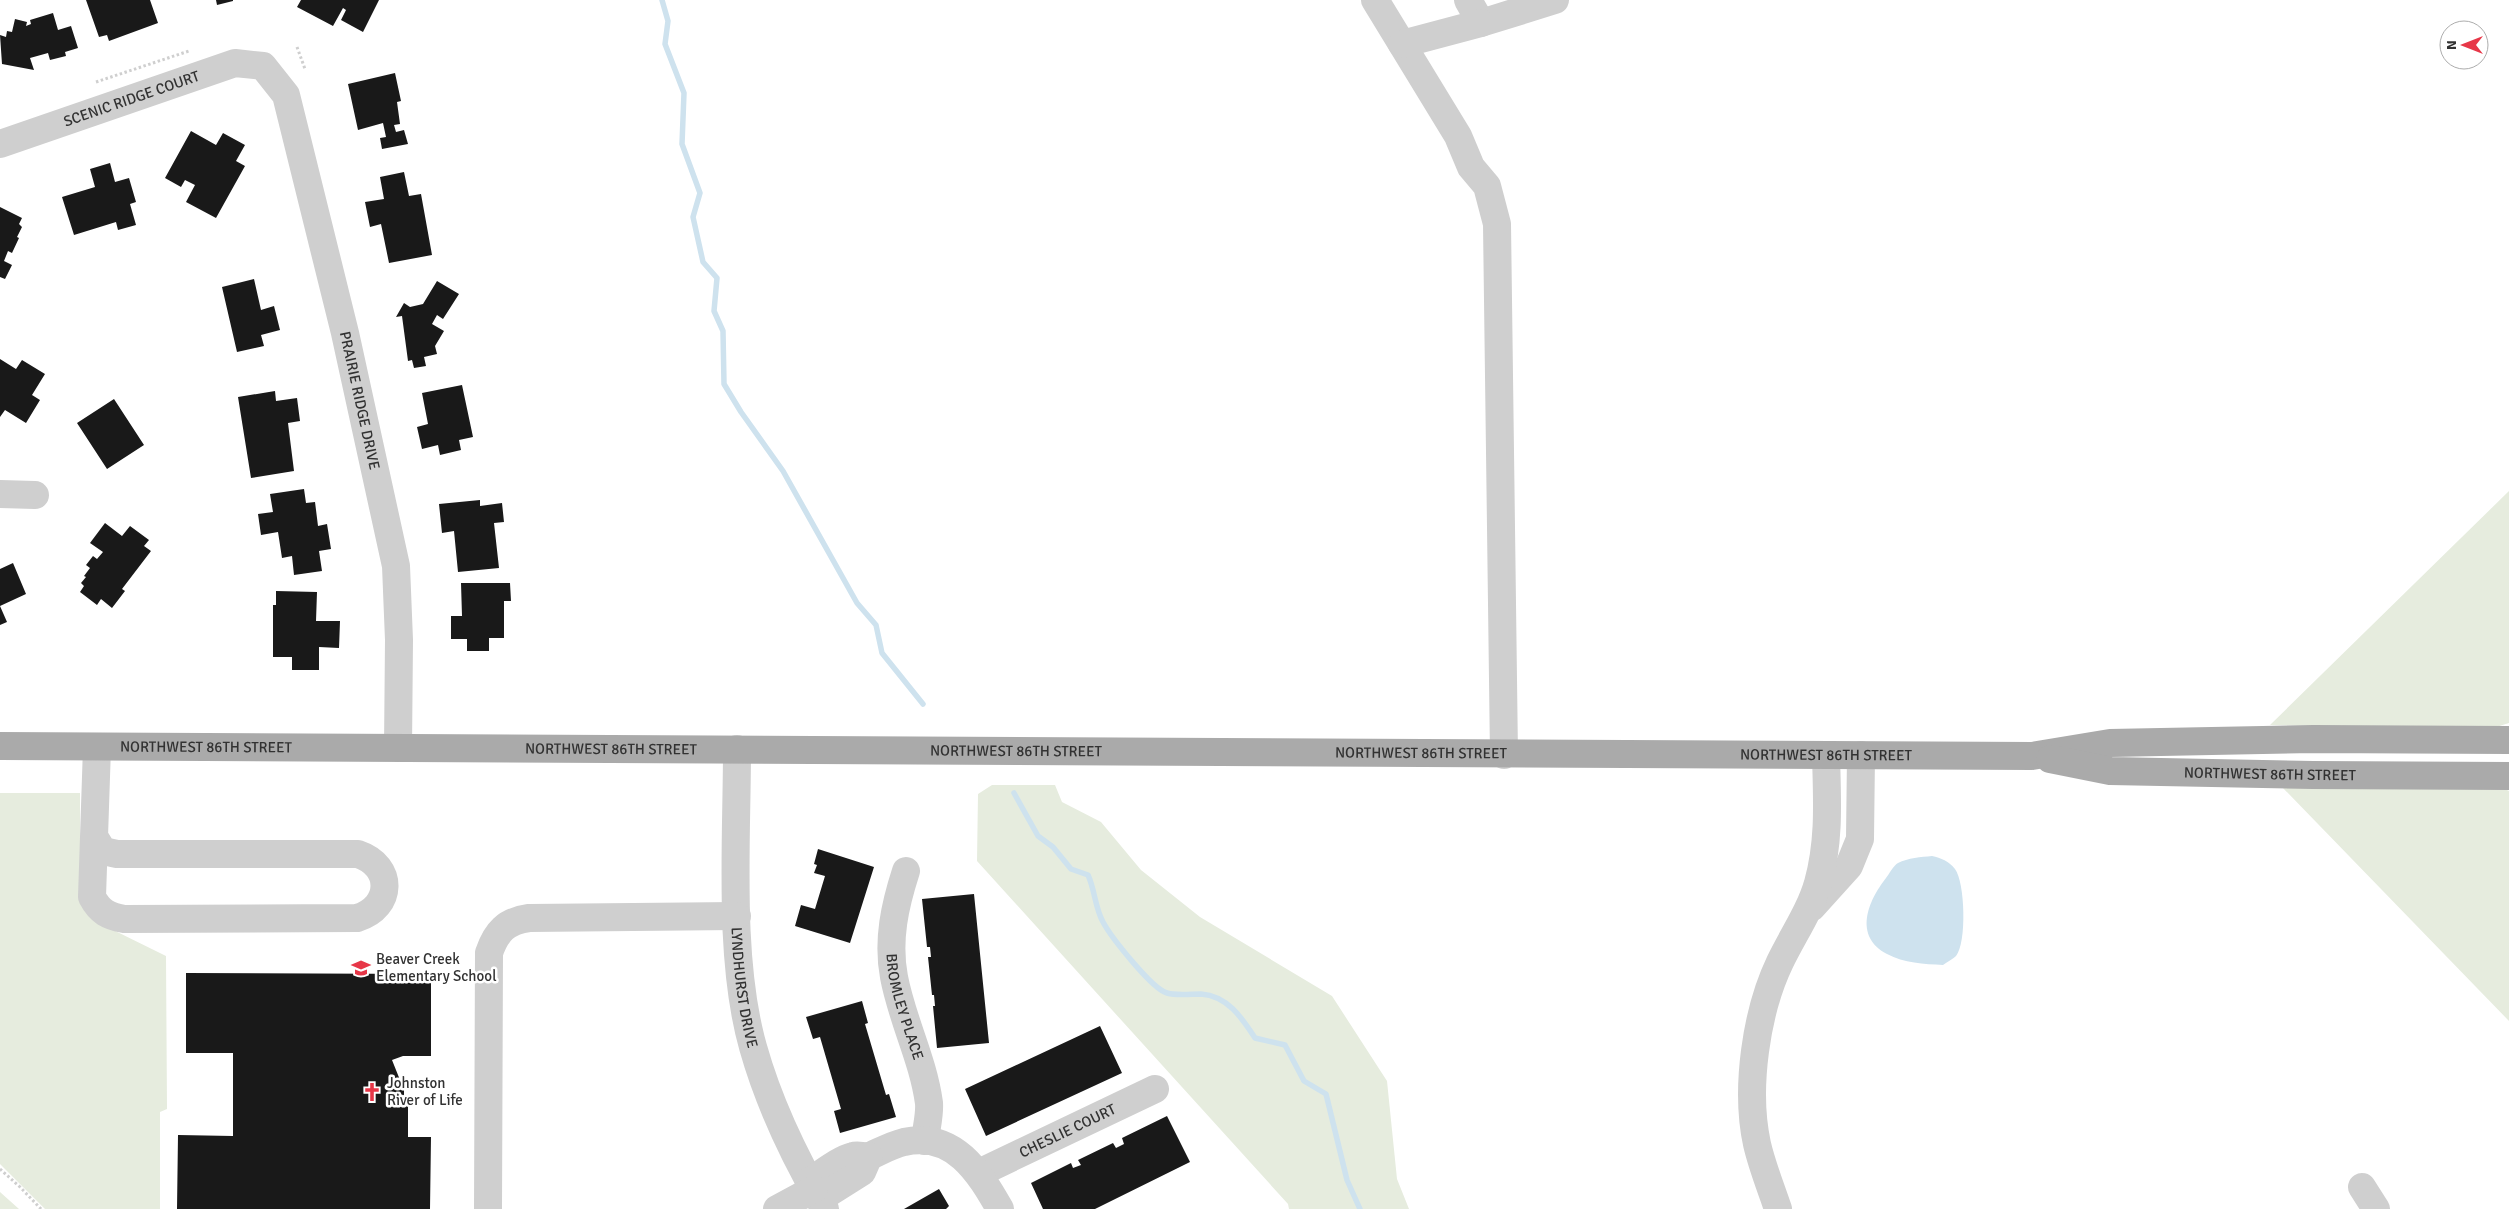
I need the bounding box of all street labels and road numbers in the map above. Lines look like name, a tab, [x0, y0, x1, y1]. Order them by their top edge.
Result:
street label: SCENIC RIDGE COURT	[61, 67, 202, 130]
street label: PRAIRIE RIDGE DRIVE	[336, 330, 384, 471]
street label: NORTHWEST 86TH STREET	[120, 738, 293, 756]
street label: NORTHWEST 86TH STREET	[525, 740, 698, 758]
street label: NORTHWEST 86TH STREET	[930, 742, 1103, 760]
street label: NORTHWEST 86TH STREET	[1335, 744, 1508, 762]
street label: NORTHWEST 86TH STREET	[1740, 746, 1913, 764]
street label: NORTHWEST 86TH STREET	[2184, 763, 2356, 784]
street label: LYNDHURST DRIVE	[727, 927, 762, 1050]
street label: BROMLEY PLACE	[882, 953, 927, 1062]
street label: CHESLIE COURT	[1016, 1100, 1119, 1162]

